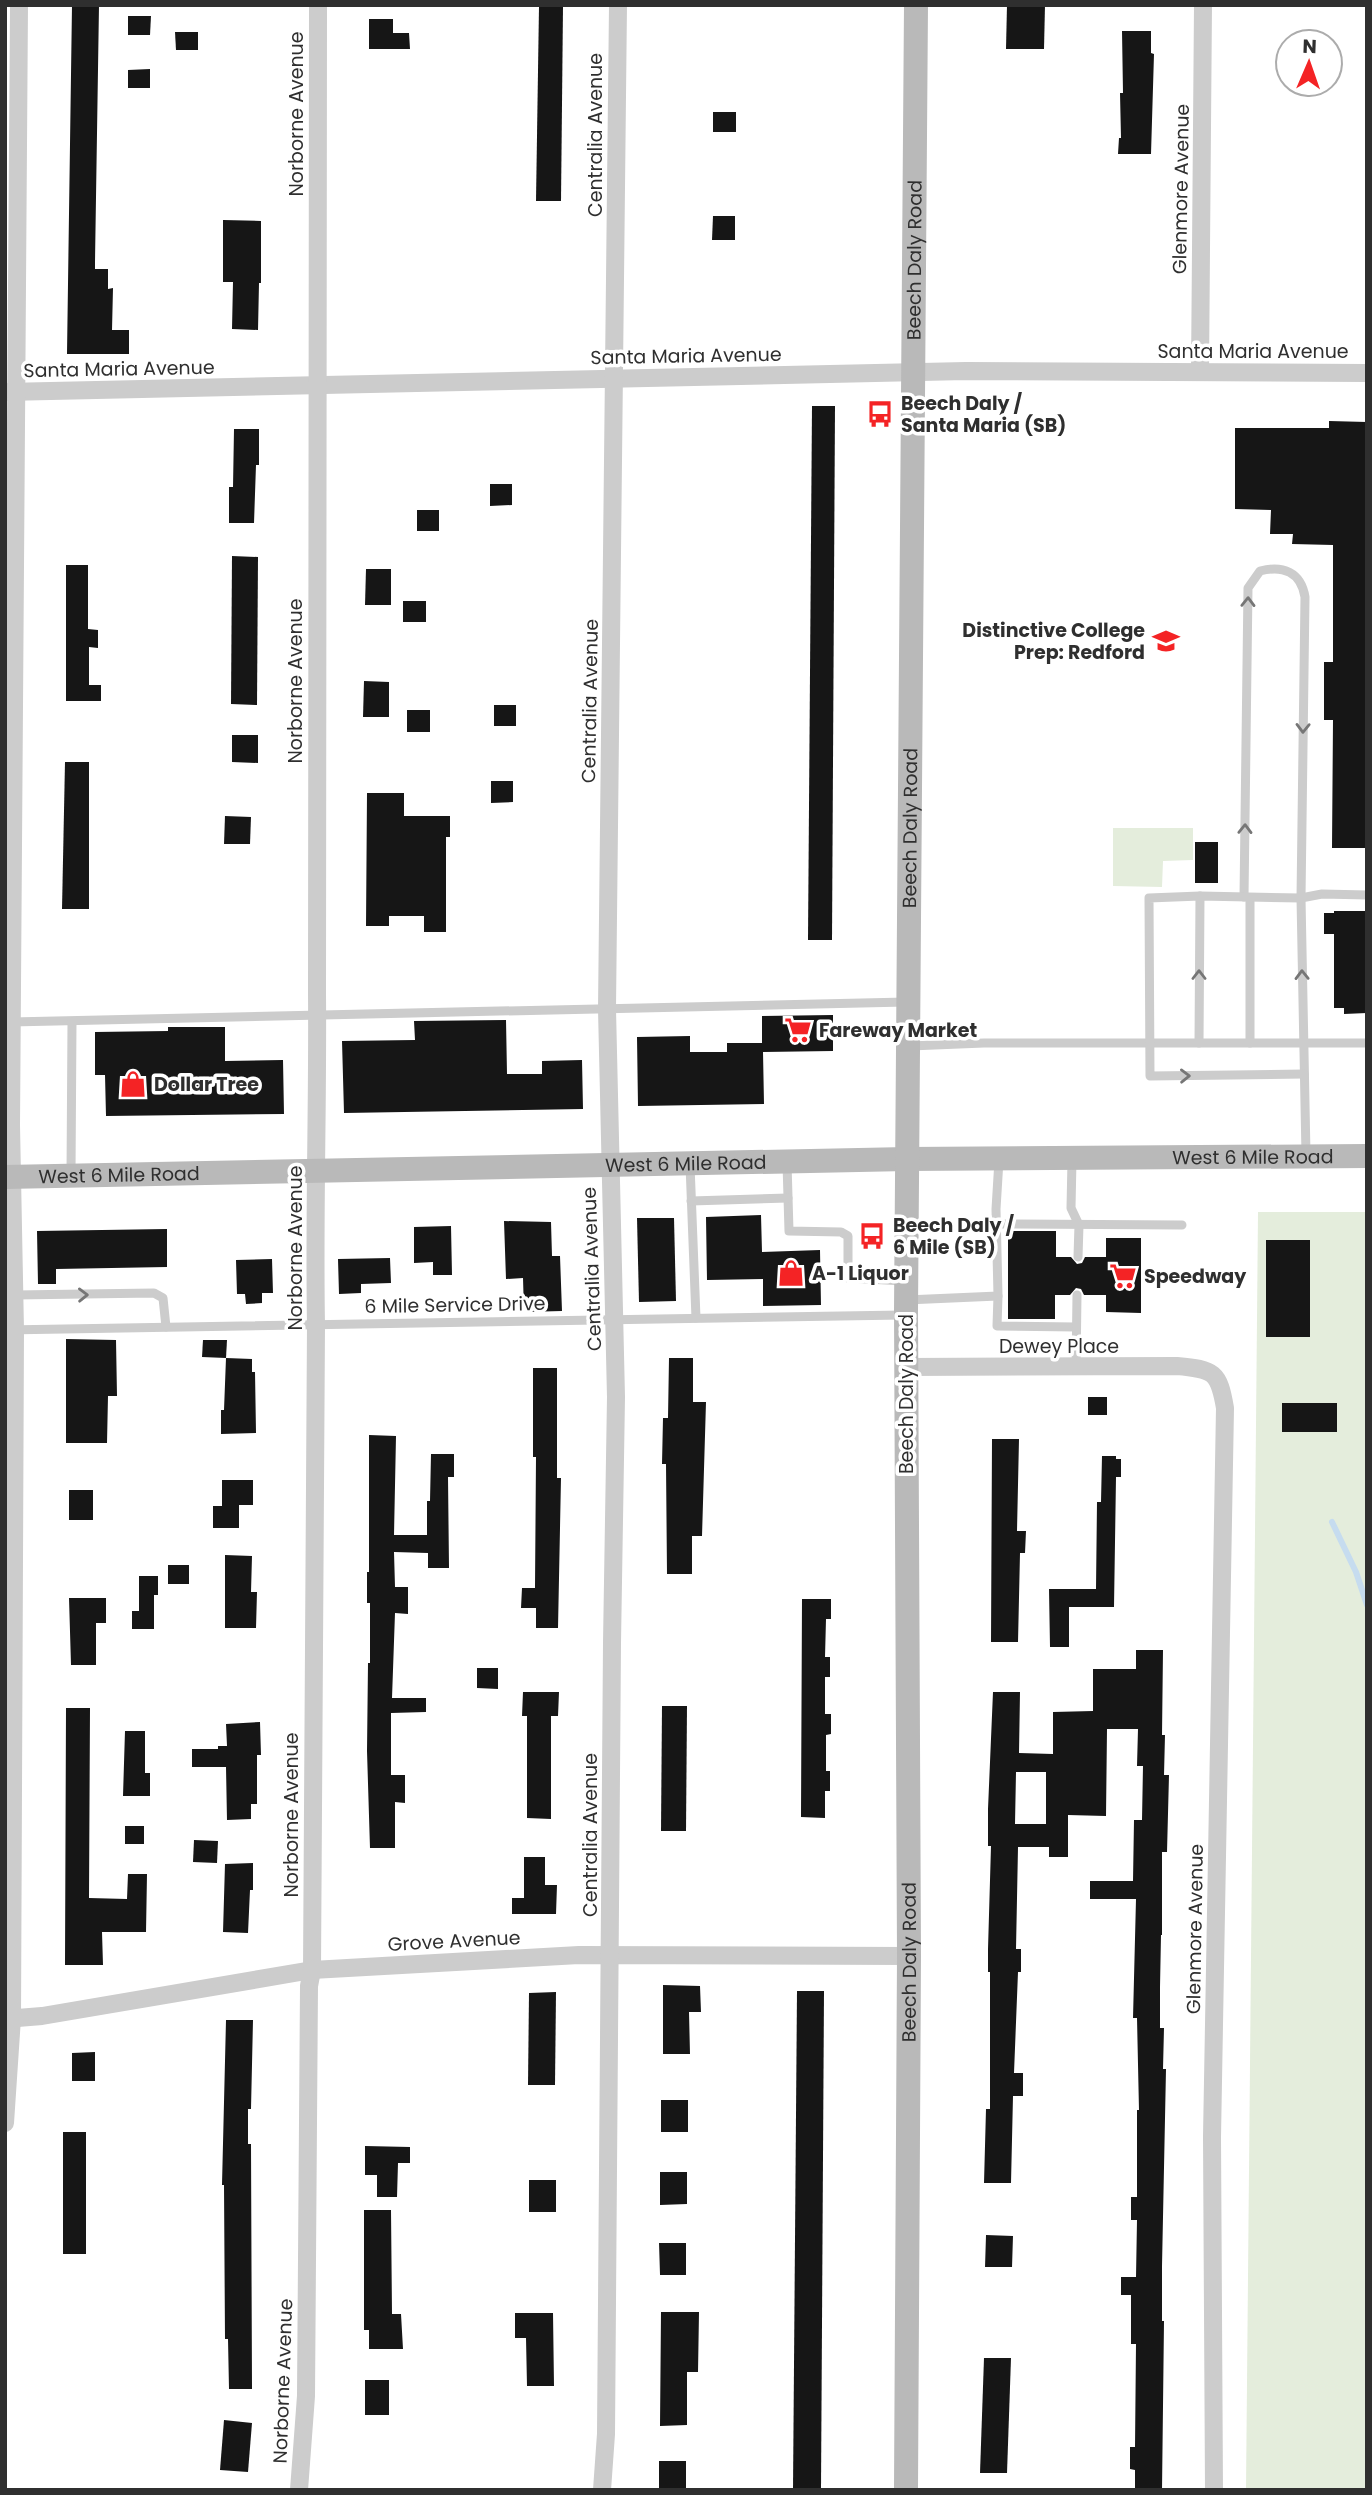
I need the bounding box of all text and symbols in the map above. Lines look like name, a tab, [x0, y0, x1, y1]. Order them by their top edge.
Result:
north arrow	[1274, 28, 1344, 98]
street label: Norborne Avenue	[283, 31, 310, 197]
text: N	[1302, 33, 1317, 60]
street label: Centralia Avenue	[582, 53, 609, 217]
street label: Glenmore Avenue	[1166, 104, 1196, 274]
street label: Beech Daly Road	[900, 180, 928, 340]
street label: Santa Maria Avenue	[1157, 338, 1349, 365]
street label: Santa Maria Avenue	[590, 341, 782, 371]
street label: Santa Maria Avenue	[23, 354, 215, 384]
place label: Beech Daly / Santa Maria (SB)	[901, 390, 1066, 439]
bus stop icon: Beech Daly / Santa Maria (SB)	[865, 399, 895, 429]
one-way arrow	[1240, 596, 1255, 607]
street label: Norborne Avenue	[282, 598, 309, 764]
place label: Distinctive College Prep: Redford	[962, 617, 1145, 666]
street label: Centralia Avenue	[575, 619, 605, 783]
school or university icon: Distinctive College Prep: Redford	[1151, 626, 1181, 656]
one-way arrow	[1295, 723, 1311, 734]
street label: Beech Daly Road	[896, 748, 924, 908]
one-way arrow	[1237, 823, 1253, 834]
one-way arrow	[1192, 969, 1207, 980]
one-way arrow	[1294, 969, 1310, 980]
supermarket icon: Fareway Market	[783, 1015, 813, 1045]
place label: Fareway Market	[819, 1017, 977, 1044]
one-way arrow	[1180, 1068, 1191, 1084]
shop icon: Dollar Tree	[118, 1069, 148, 1099]
place label: Dollar Tree	[154, 1071, 259, 1098]
street label: West 6 Mile Road	[1172, 1143, 1334, 1171]
street label: West 6 Mile Road	[605, 1148, 767, 1179]
street label: West 6 Mile Road	[38, 1160, 200, 1190]
street label: Norborne Avenue	[282, 1165, 309, 1331]
street label: Centralia Avenue	[576, 1187, 608, 1351]
place label: Beech Daly / 6 Mile (SB)	[893, 1212, 1015, 1261]
bus stop icon: Beech Daly / 6 Mile (SB)	[857, 1221, 887, 1251]
shop icon: A-1 Liquor	[776, 1258, 806, 1288]
place label: A-1 Liquor	[812, 1260, 909, 1287]
supermarket icon: Speedway	[1108, 1261, 1138, 1291]
place label: Speedway	[1144, 1263, 1247, 1290]
one-way arrow	[78, 1287, 89, 1302]
street label: 6 Mile Service Drive	[364, 1290, 546, 1320]
street label: Beech Daly Road	[893, 1314, 920, 1474]
street label: Dewey Place	[999, 1333, 1119, 1360]
street label: Norborne Avenue	[278, 1732, 305, 1898]
street label: Centralia Avenue	[577, 1753, 604, 1917]
street label: Glenmore Avenue	[1180, 1844, 1210, 2014]
street label: Beech Daly Road	[895, 1882, 923, 2042]
street label: Grove Avenue	[387, 1924, 521, 1958]
street label: Norborne Avenue	[267, 2298, 299, 2464]

